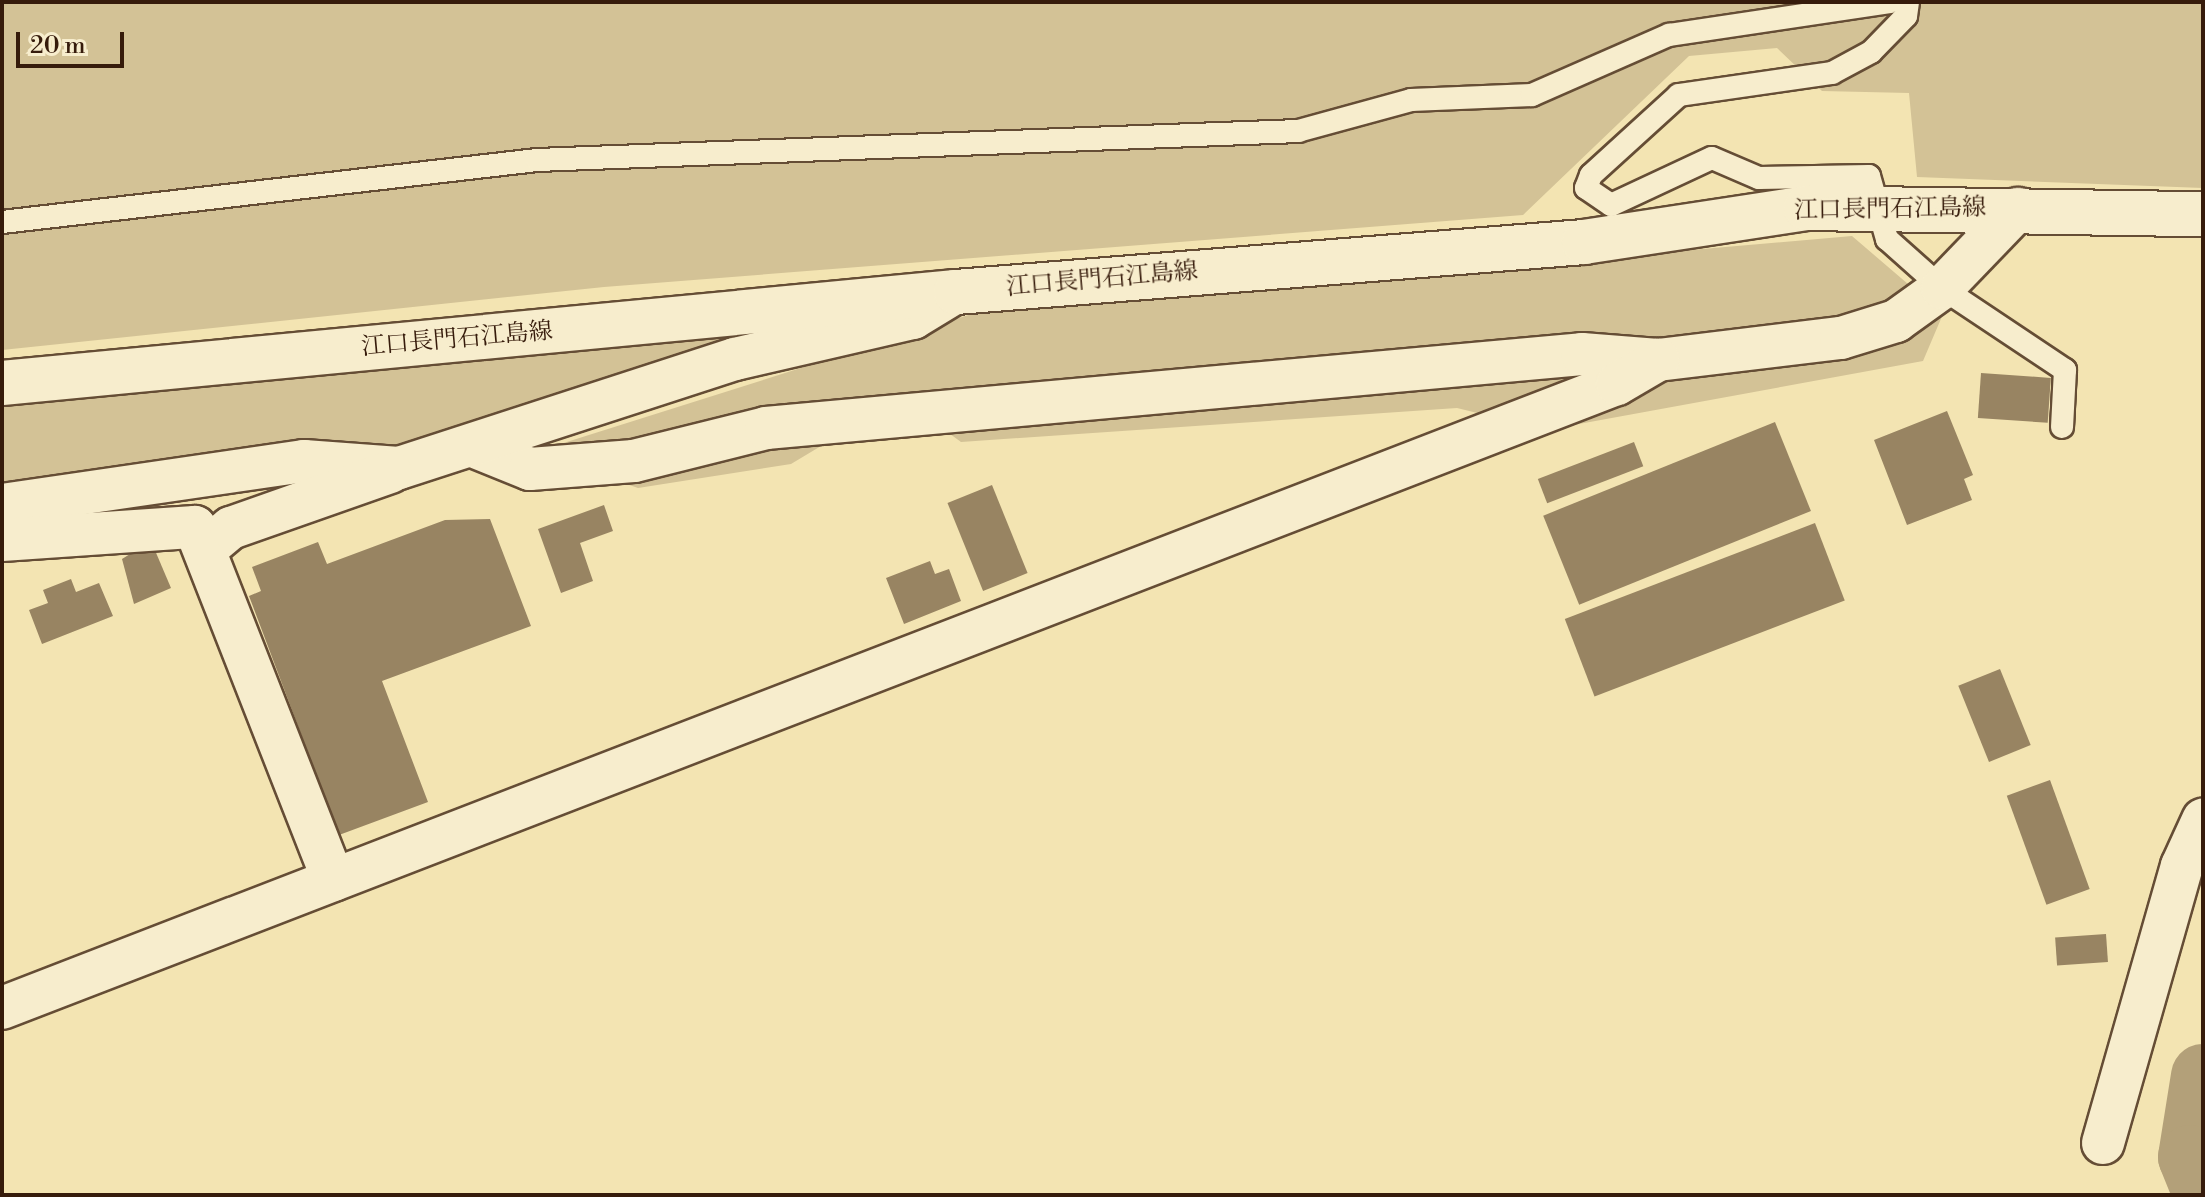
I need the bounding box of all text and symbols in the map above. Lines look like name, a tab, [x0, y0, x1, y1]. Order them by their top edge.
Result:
scale bar	[20, 16, 128, 66]
text: 20 m	[30, 31, 86, 61]
street label: 江口長門石江島線	[1794, 194, 1986, 226]
street label: 江口長門石江島線	[1005, 257, 1199, 303]
street label: 江口長門石江島線	[360, 317, 554, 363]

